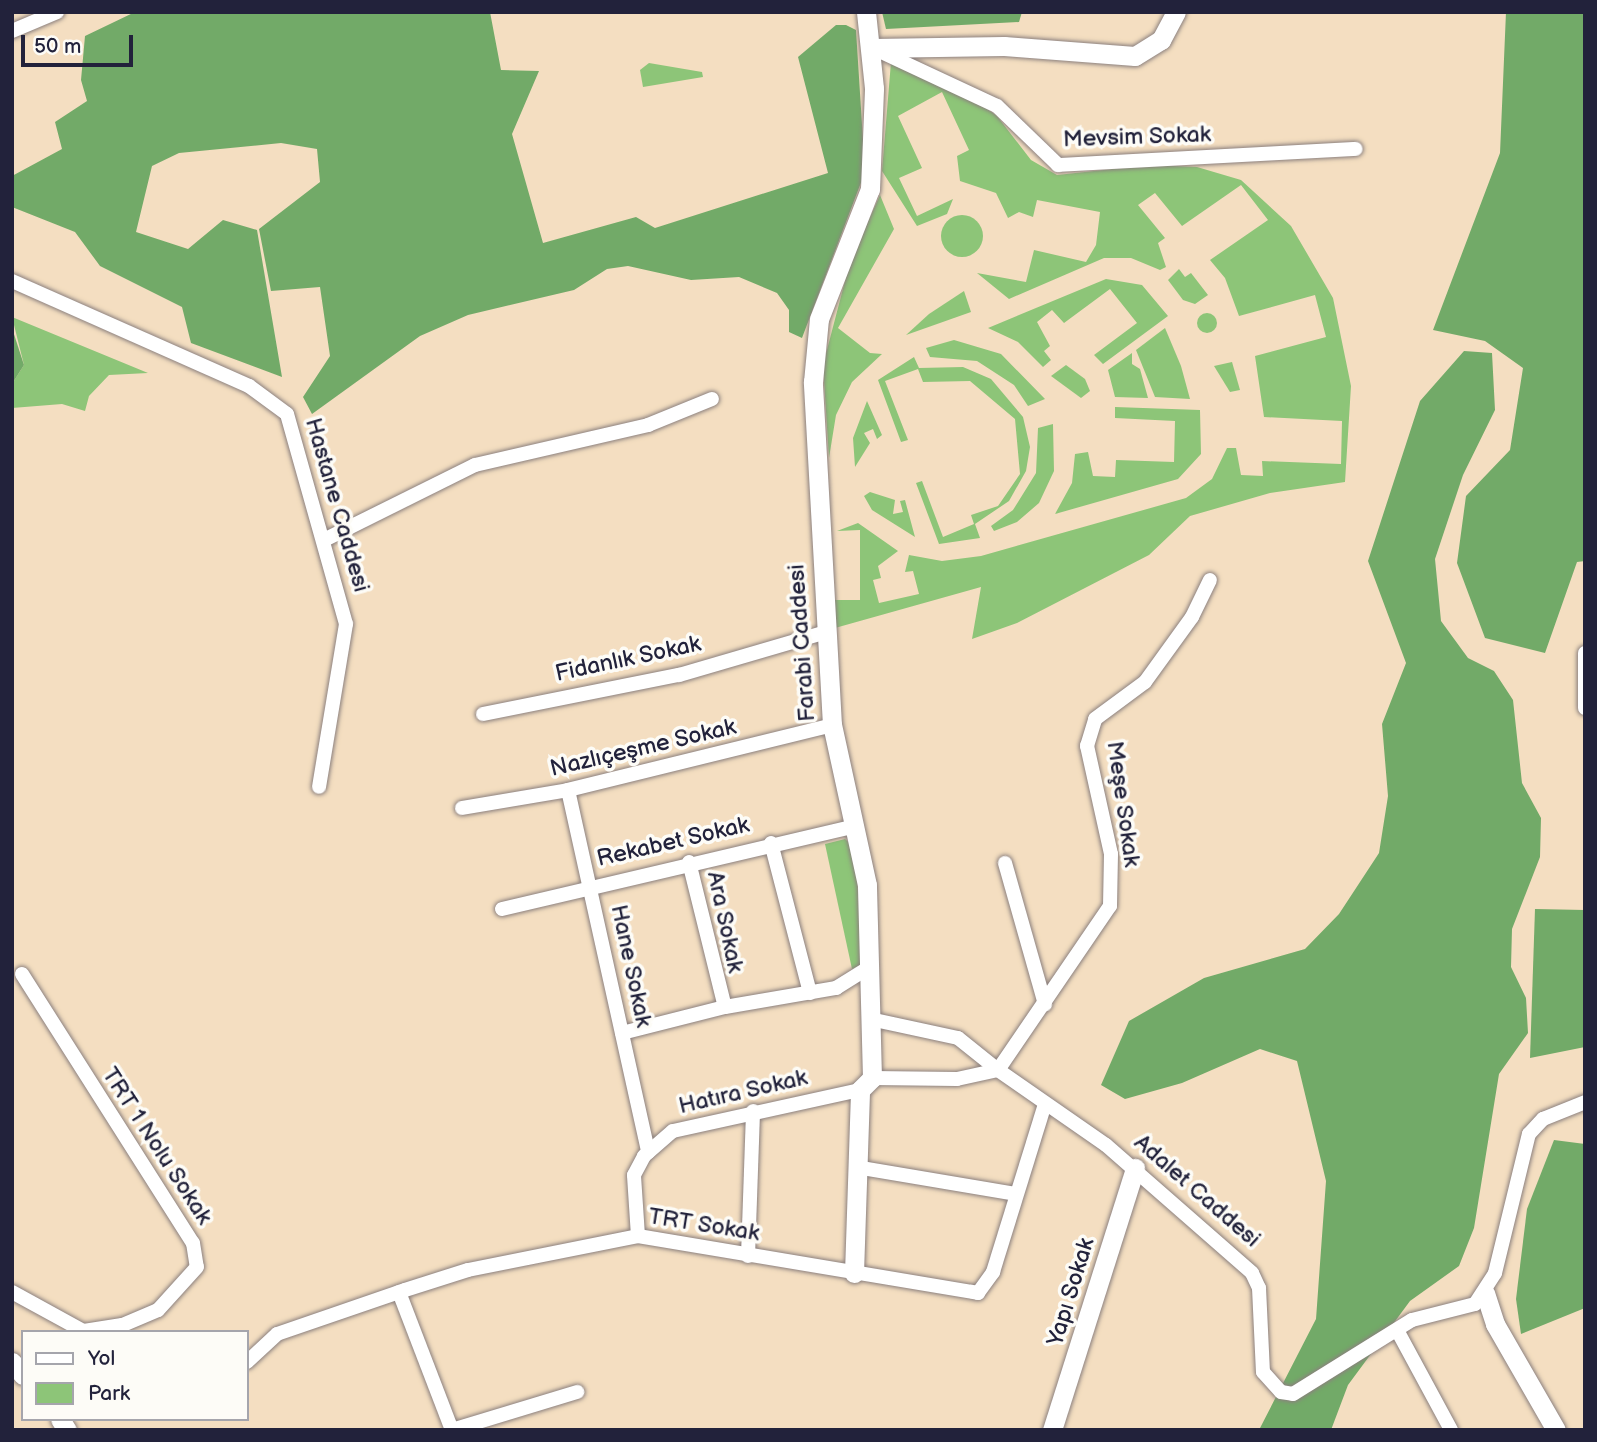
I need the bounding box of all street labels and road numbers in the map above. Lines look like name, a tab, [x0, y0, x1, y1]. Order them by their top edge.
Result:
street label: Mevsim Sokak	[1062, 121, 1212, 153]
street label: Hastane Caddesi	[299, 415, 375, 595]
street label: Farabi Caddesi	[783, 563, 821, 723]
street label: Fidanlık Sokak	[553, 630, 703, 688]
street label: Nazlıçeşme Sokak	[547, 713, 739, 783]
street label: Meşe Sokak	[1101, 739, 1145, 869]
street label: Rekabet Sokak	[594, 811, 752, 873]
street label: Ara Sokak	[701, 869, 749, 975]
street label: Hane Sokak	[605, 902, 657, 1030]
street label: TRT 1 Nolu Sokak	[96, 1062, 218, 1230]
street label: Hatıra Sokak	[676, 1064, 810, 1120]
street label: Adalet Caddesi	[1128, 1129, 1266, 1253]
street label: TRT Sokak	[646, 1203, 762, 1247]
street label: Yapı Sokak	[1041, 1235, 1101, 1349]

